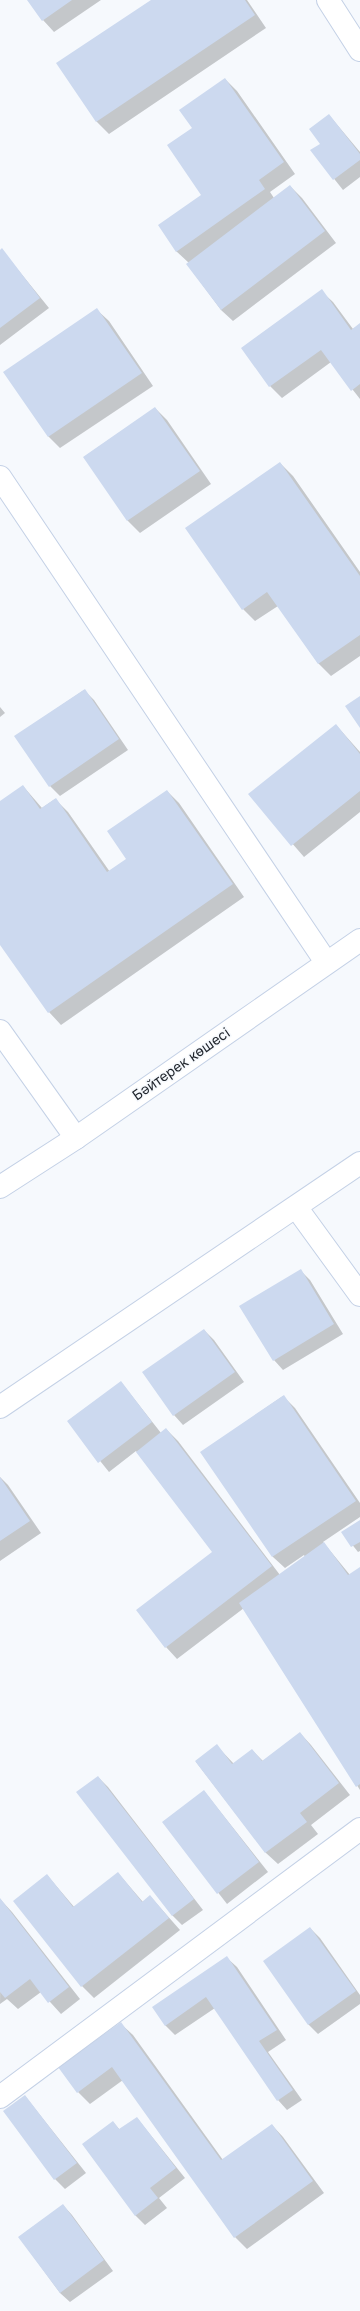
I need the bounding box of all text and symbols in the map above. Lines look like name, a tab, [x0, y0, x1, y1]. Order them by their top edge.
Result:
street label: Бәйтерек көшесі	[129, 1024, 233, 1104]

